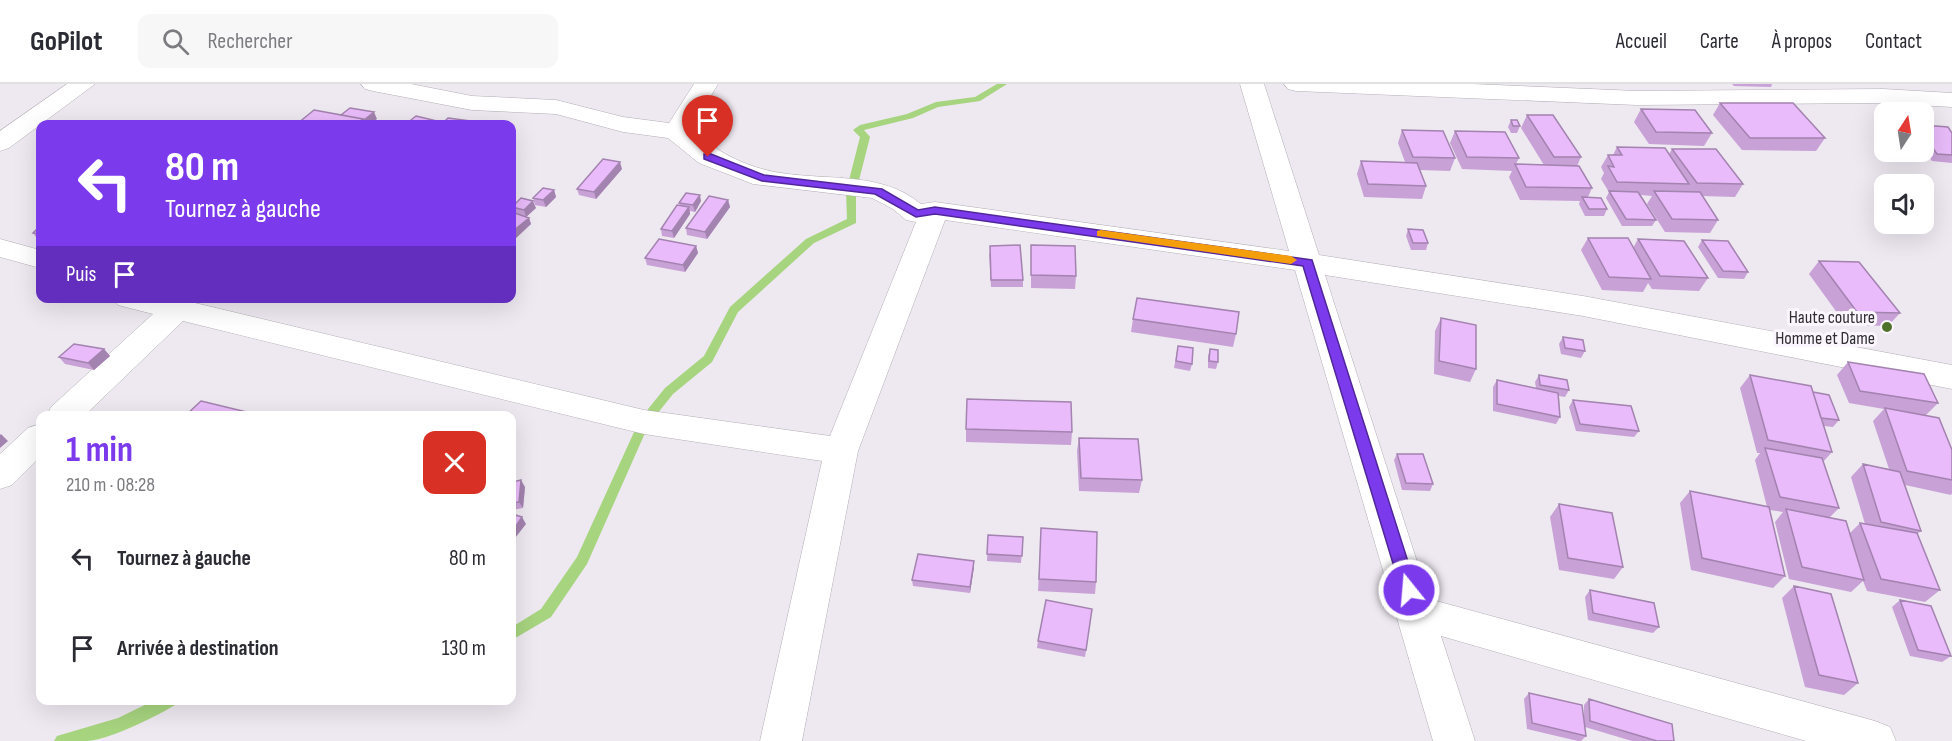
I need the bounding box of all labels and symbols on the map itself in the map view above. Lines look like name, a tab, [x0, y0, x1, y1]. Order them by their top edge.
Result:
pin	[682, 95, 733, 157]
north arrow	[1874, 102, 1934, 162]
place label: Haute couture Homme et Dame	[1775, 307, 1875, 349]
marker: Haute couture Homme et Dame	[1880, 320, 1894, 334]
position arrow	[1377, 558, 1441, 622]

